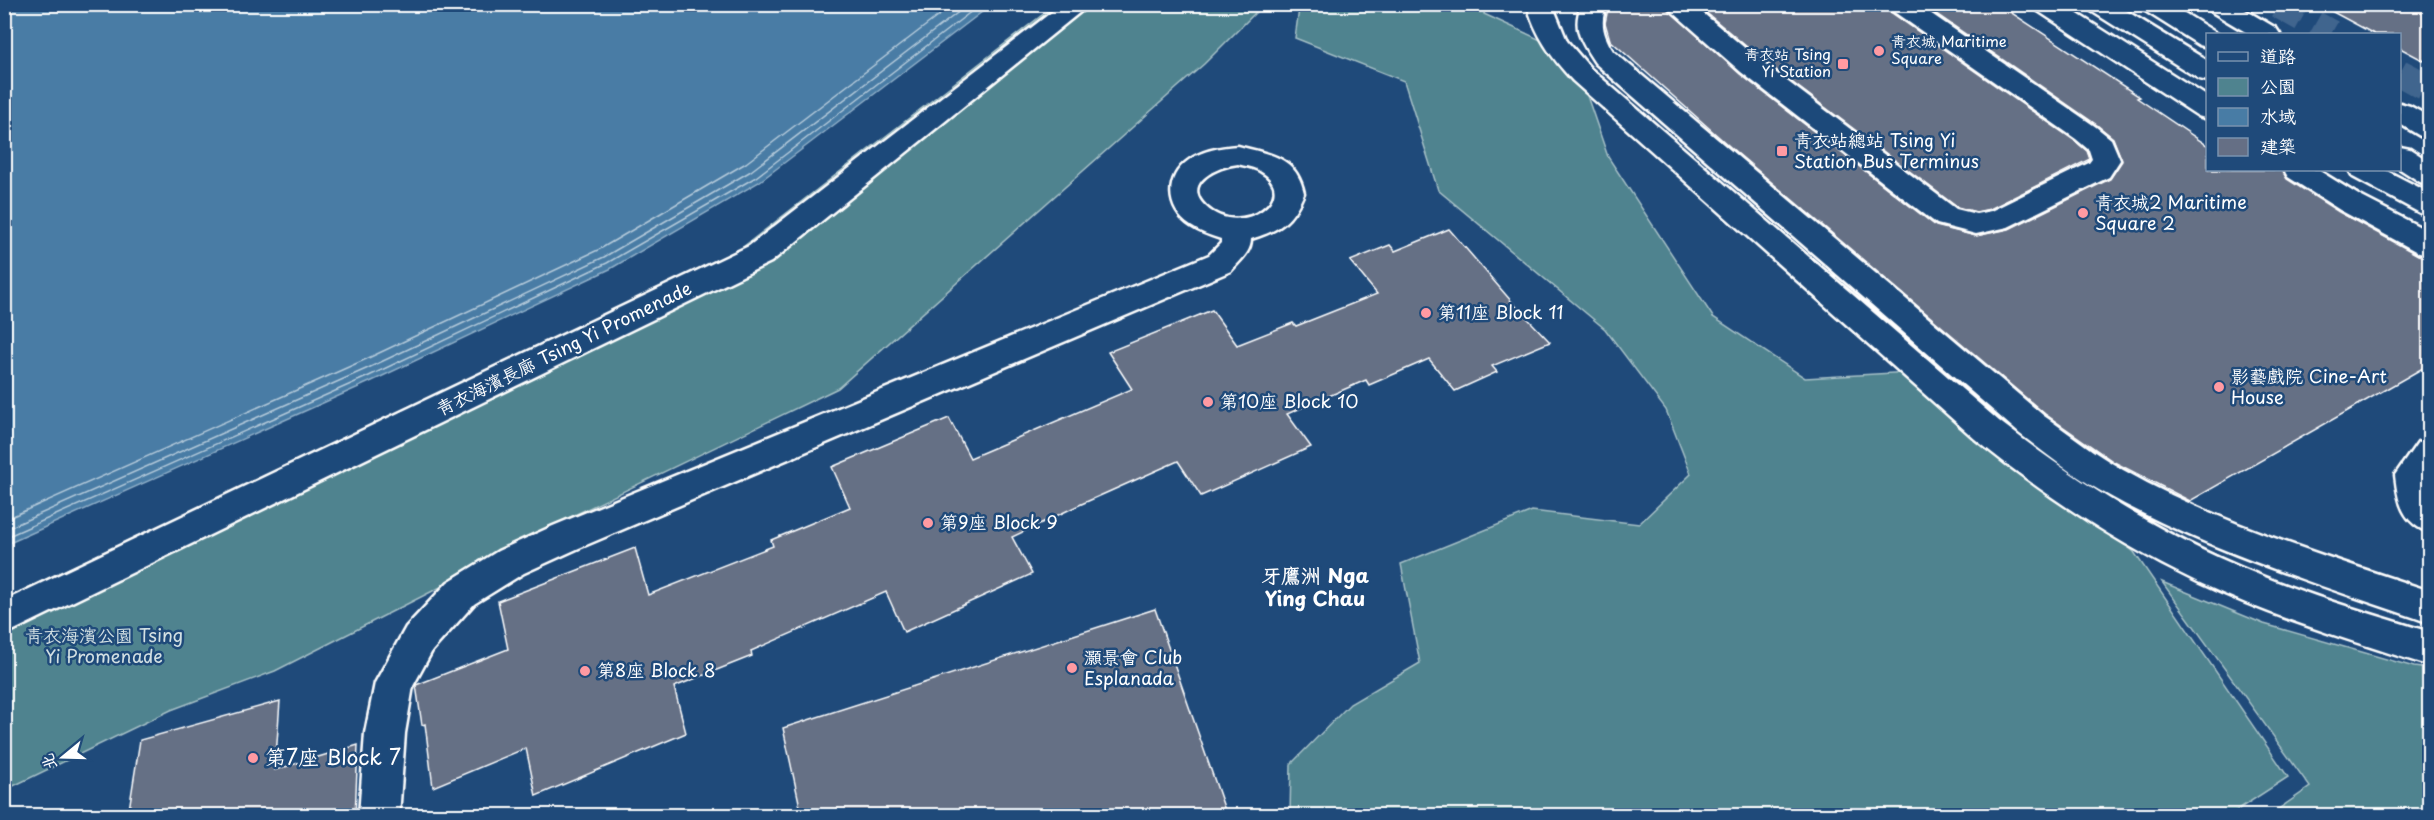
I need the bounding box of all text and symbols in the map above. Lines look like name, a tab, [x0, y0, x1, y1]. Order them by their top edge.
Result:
place label: 青衣城 Maritime Square	[1891, 29, 2007, 69]
legend	[2206, 33, 2401, 171]
place label: 青衣站 Tsing Yi Station	[1744, 42, 1831, 82]
text: 道路	[2260, 42, 2296, 69]
marker: 青衣城 Maritime Square	[1872, 44, 1886, 58]
marker: 青衣站 Tsing Yi Station	[1836, 57, 1850, 71]
text: 公園	[2260, 72, 2296, 99]
text: 水域	[2260, 102, 2296, 129]
place label: 青衣站總站 Tsing Yi Station Bus Terminus	[1794, 126, 1979, 174]
text: 建築	[2260, 132, 2296, 159]
marker: 青衣站總站 Tsing Yi Station Bus Terminus	[1775, 144, 1789, 158]
place label: 青衣城2 Maritime Square 2	[2095, 188, 2247, 236]
marker: 青衣城2 Maritime Square 2	[2076, 206, 2090, 220]
street label: 青衣海濱長廊 Tsing Yi Promenade	[431, 274, 696, 421]
place label: 第11座 Block 11	[1438, 298, 1563, 325]
marker: 第11座 Block 11	[1419, 306, 1433, 320]
place label: 影藝戲院 Cine-Art House	[2231, 362, 2387, 410]
marker: 影藝戲院 Cine-Art House	[2212, 380, 2226, 394]
place label: 第10座 Block 10	[1220, 387, 1359, 414]
marker: 第10座 Block 10	[1201, 395, 1215, 409]
place label: 第9座 Block 9	[940, 508, 1058, 535]
marker: 第9座 Block 9	[921, 516, 935, 530]
district label: 牙鷹洲 Nga Ying Chau	[1261, 560, 1369, 613]
park label: 青衣海濱公園 Tsing Yi Promenade	[25, 621, 183, 669]
place label: 灝景會 Club Esplanada	[1084, 643, 1182, 691]
place label: 第8座 Block 8	[597, 656, 715, 683]
marker: 灝景會 Club Esplanada	[1065, 661, 1079, 675]
marker: 第8座 Block 8	[578, 664, 592, 678]
north arrow	[33, 727, 93, 787]
place label: 第7座 Block 7	[265, 740, 401, 772]
text: 北	[34, 751, 62, 774]
marker: 第7座 Block 7	[246, 751, 260, 765]

